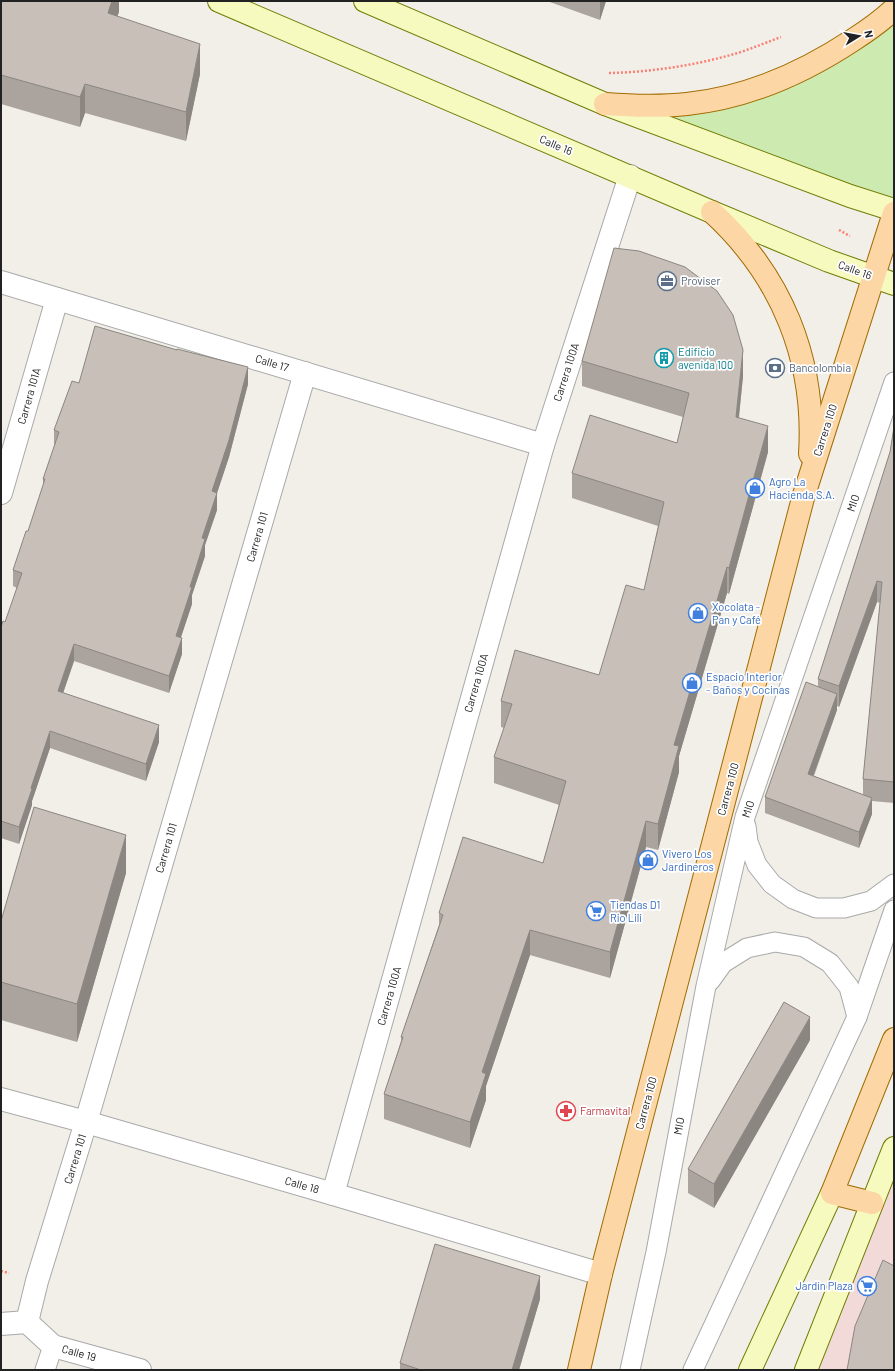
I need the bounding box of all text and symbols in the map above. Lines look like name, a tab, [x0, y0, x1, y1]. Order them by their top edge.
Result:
north arrow	[839, 16, 879, 56]
text: N	[862, 29, 876, 39]
street label: Calle 16	[538, 132, 575, 157]
street label: Calle 16	[837, 257, 874, 282]
office icon: Proviser	[656, 270, 678, 292]
place label: Proviser	[681, 274, 720, 287]
street label: Carrera 100A	[550, 341, 581, 403]
place label: Edificio avenida 100	[678, 345, 733, 371]
building icon: Edificio avenida 100	[653, 347, 675, 369]
street label: Calle 17	[254, 351, 290, 374]
bank icon: Bancolombia	[764, 357, 786, 379]
place label: Bancolombia	[789, 361, 851, 374]
street label: Carrera 101A	[14, 366, 43, 426]
street label: Carrera 100	[810, 402, 839, 458]
place label: Agro La Hacienda S.A.	[769, 475, 835, 501]
shop icon: Agro La Hacienda S.A.	[744, 477, 766, 499]
street label: MIO	[844, 492, 862, 513]
street label: Carrera 101	[243, 510, 270, 563]
place label: Xocolata - Pan y Café	[712, 600, 761, 626]
shop icon: Xocolata - Pan y Café	[687, 602, 709, 624]
street label: Carrera 100A	[461, 652, 490, 714]
place label: Espacio Interior - Baños y Cocinas	[706, 670, 790, 696]
shop icon: Espacio Interior - Baños y Cocinas	[681, 672, 703, 694]
street label: Carrera 100	[714, 761, 741, 817]
street label: MIO	[739, 798, 756, 819]
street label: Carrera 101	[152, 821, 179, 874]
place label: Vivero Los Jardineros	[662, 847, 714, 873]
shop icon: Vivero Los Jardineros	[637, 849, 659, 871]
place label: Tiendas D1 Rio Lili	[610, 898, 660, 924]
supermarket icon: Tiendas D1 Rio Lili	[585, 900, 607, 922]
street label: Carrera 100A	[374, 965, 403, 1027]
street label: Carrera 100	[632, 1075, 659, 1131]
pharmacy icon: Farmavital	[555, 1100, 577, 1122]
place label: Farmavital	[580, 1104, 630, 1117]
street label: MIO	[670, 1116, 687, 1136]
street label: Carrera 101	[61, 1132, 88, 1185]
street label: Calle 18	[284, 1173, 321, 1196]
supermarket icon: Jardín Plaza	[856, 1275, 878, 1297]
place label: Jardín Plaza	[795, 1279, 853, 1292]
street label: Calle 19	[61, 1342, 98, 1363]

